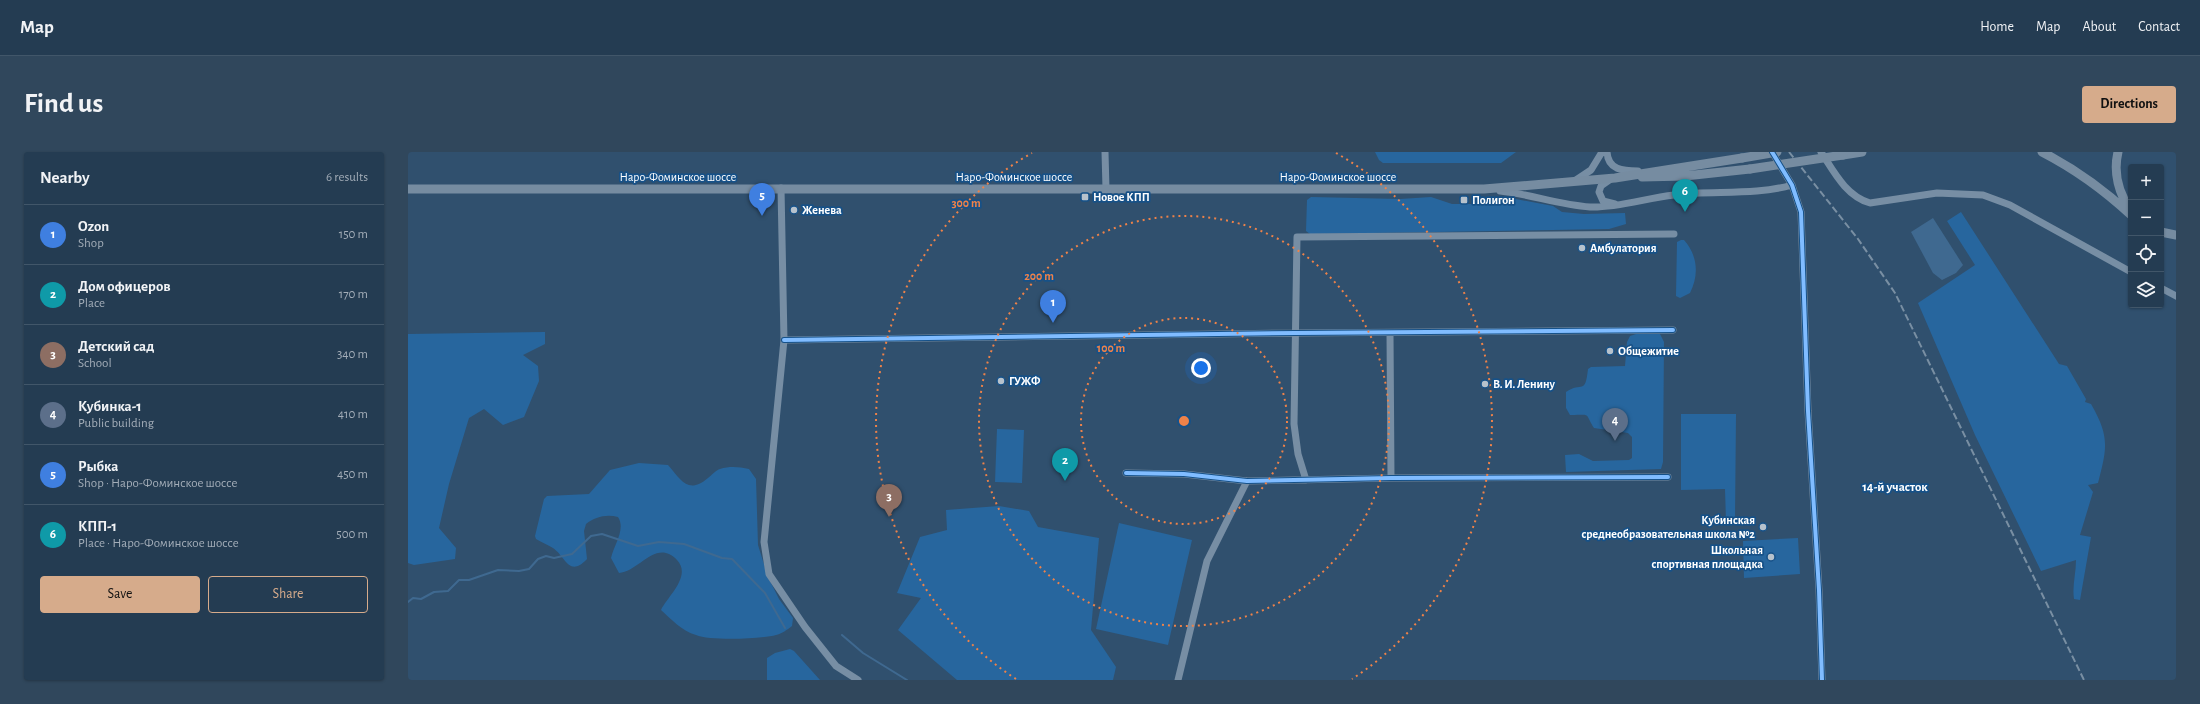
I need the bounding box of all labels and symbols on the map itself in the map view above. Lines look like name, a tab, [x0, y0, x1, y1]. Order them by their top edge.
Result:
street label: Наро-Фоминское шоссе	[620, 171, 736, 183]
street label: Наро-Фоминское шоссе	[956, 171, 1072, 183]
street label: Наро-Фоминское шоссе	[1280, 171, 1396, 183]
pin: 6	[1672, 179, 1698, 212]
pin: 5	[749, 183, 775, 216]
place label: Новое КПП	[1093, 191, 1150, 203]
marker: Новое КПП	[1080, 192, 1090, 202]
place label: Полигон	[1472, 194, 1515, 206]
marker: Полигон	[1459, 195, 1469, 205]
text: 300 m	[951, 197, 981, 209]
place label: Женева	[802, 204, 842, 216]
marker: Женева	[789, 205, 799, 215]
place label: Амбулатория	[1590, 242, 1657, 255]
marker: Амбулатория	[1577, 243, 1587, 253]
text: 200 m	[1024, 270, 1054, 282]
pin: 1	[1040, 290, 1066, 323]
text: 100 m	[1097, 342, 1125, 354]
place label: Общежитие	[1618, 345, 1679, 357]
marker: Общежитие	[1605, 346, 1615, 356]
your location	[1191, 358, 1211, 378]
place label: ГУЖФ	[1009, 375, 1041, 387]
marker: ГУЖФ	[996, 376, 1006, 386]
place label: В. И. Ленину	[1493, 378, 1556, 391]
marker: В. И. Ленину	[1480, 379, 1490, 389]
pin: 4	[1602, 408, 1628, 441]
centre of rings	[1177, 414, 1191, 428]
pin: 2	[1052, 448, 1078, 481]
district label: 14-й участок	[1862, 481, 1928, 494]
pin: 3	[876, 484, 902, 517]
place label: Кубинская среднеобразовательная школа №2	[1582, 514, 1755, 540]
marker: Кубинская среднеобразовательная школа №2	[1758, 522, 1768, 532]
place label: Школьная спортивная площадка	[1651, 544, 1763, 570]
marker: Школьная спортивная площадка	[1766, 552, 1776, 562]

